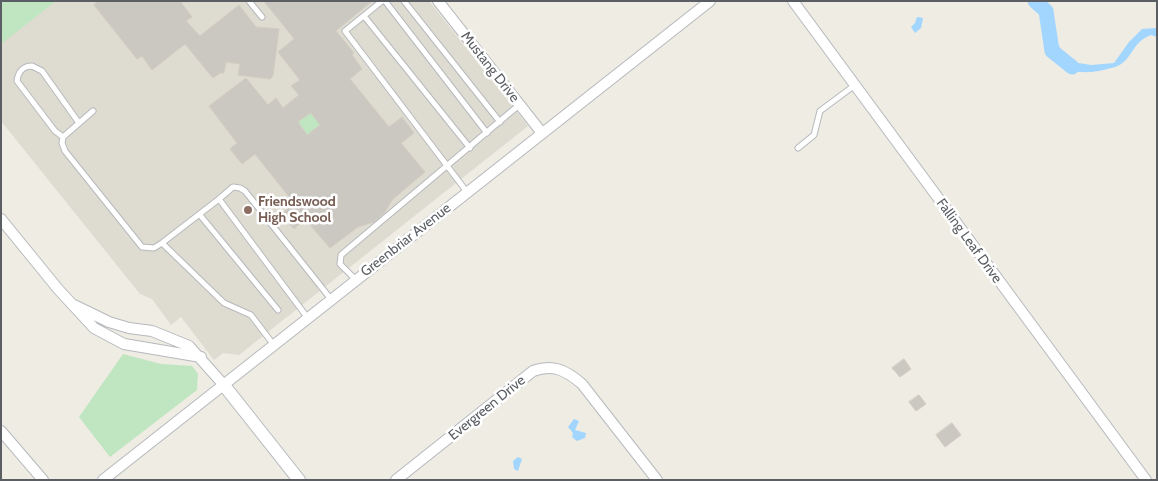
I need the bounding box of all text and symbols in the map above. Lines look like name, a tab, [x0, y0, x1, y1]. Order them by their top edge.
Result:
street label: Mustang Drive	[457, 28, 523, 106]
place label: Friendswood High School	[258, 194, 336, 226]
street label: Falling Leaf Drive	[933, 195, 1005, 287]
street label: Greenbriar Avenue	[358, 200, 454, 280]
marker: Friendswood High School	[242, 204, 254, 216]
street label: Evergreen Drive	[445, 372, 529, 444]

